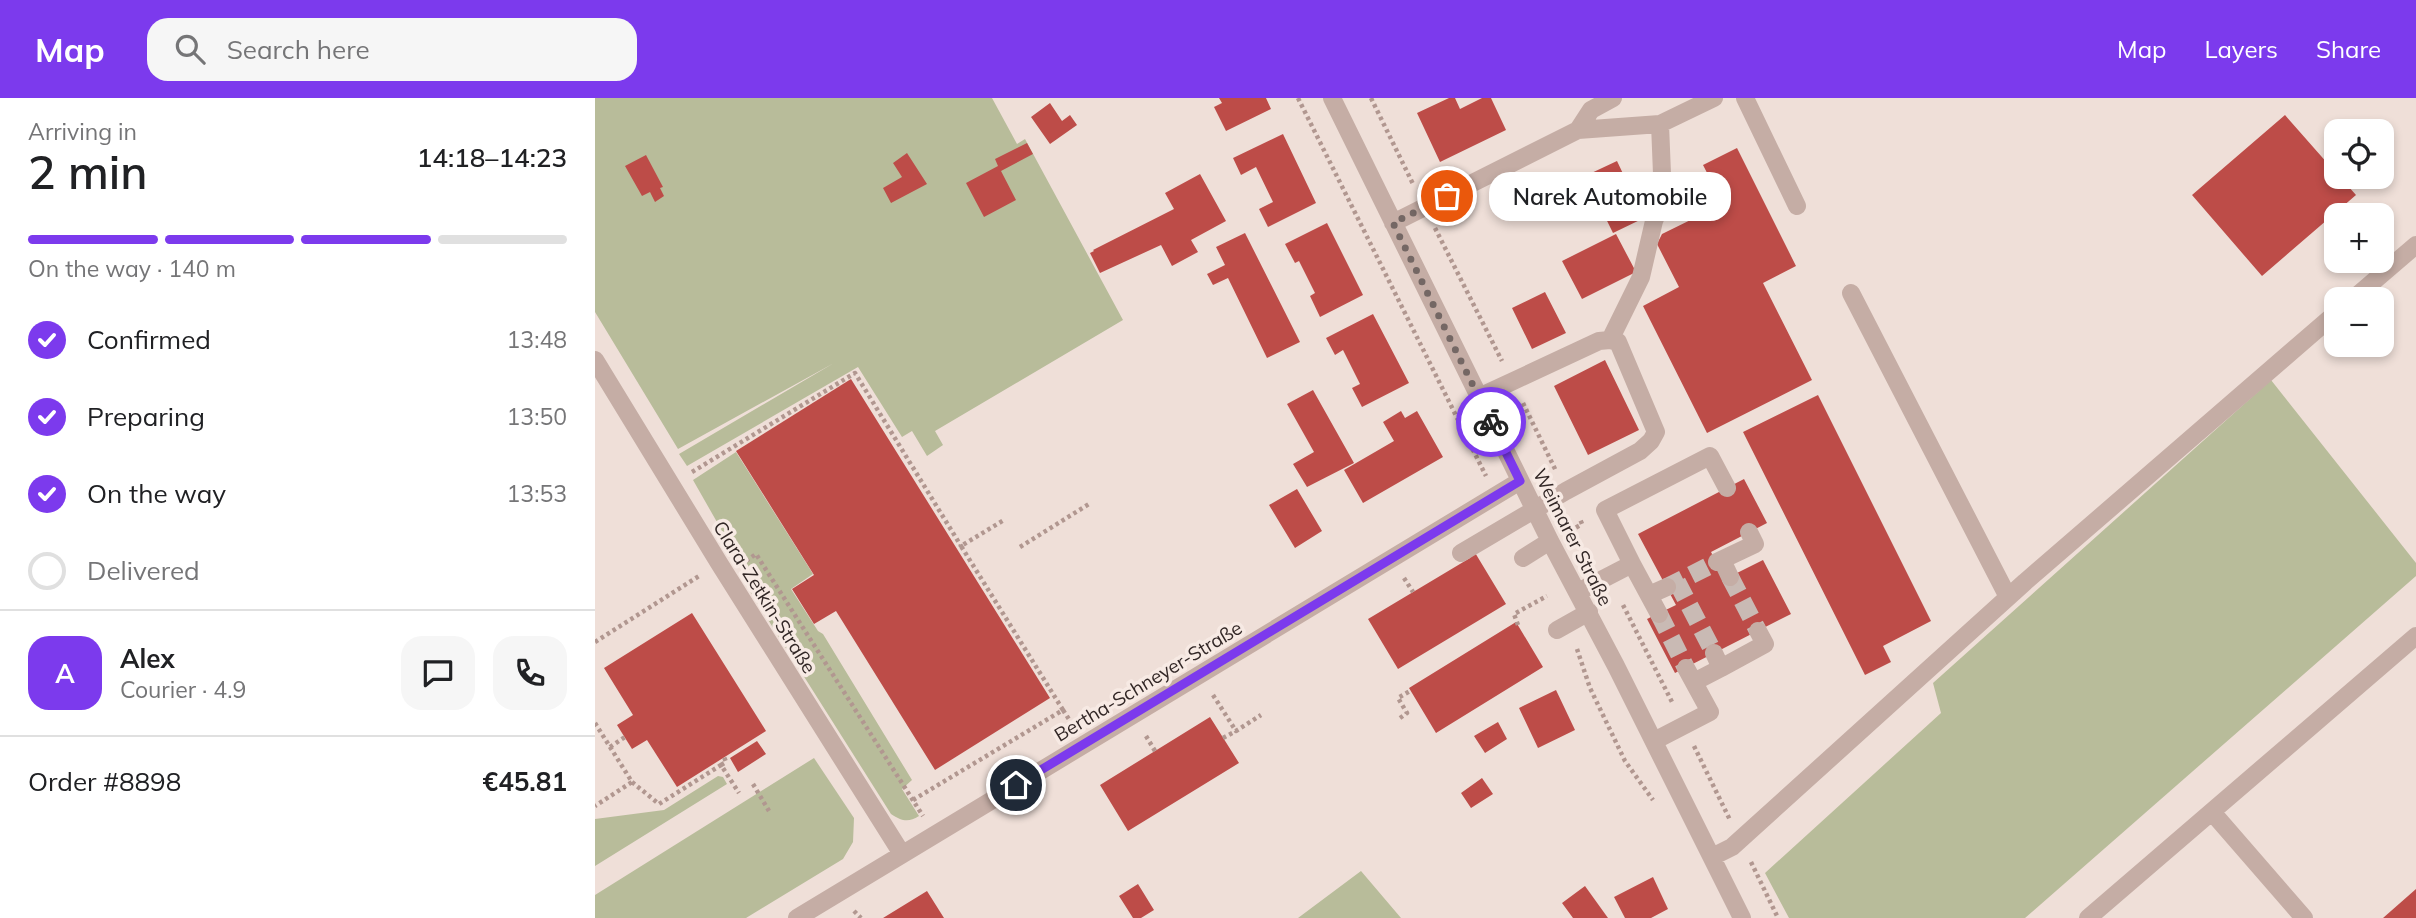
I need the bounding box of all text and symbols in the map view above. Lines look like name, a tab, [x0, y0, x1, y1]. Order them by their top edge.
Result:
search box	[147, 18, 637, 81]
text: Map	[35, 29, 105, 70]
icon: search	[171, 30, 209, 68]
text: Search here	[227, 33, 370, 66]
text: Map	[2117, 34, 2166, 64]
text: Layers	[2204, 34, 2278, 64]
text: Share	[2316, 34, 2381, 64]
text: Arriving in	[28, 117, 137, 146]
map controls	[2324, 119, 2394, 357]
button: locate	[2324, 119, 2394, 189]
text: 14:18–14:23	[417, 141, 567, 174]
text: 2 min	[28, 143, 147, 201]
pin	[1417, 166, 1477, 226]
callout: Narek Automobile	[1489, 172, 1731, 220]
icon: bag	[1428, 177, 1466, 215]
text: Narek Automobile	[1513, 182, 1707, 211]
button: +	[2324, 203, 2394, 273]
text: On the way · 140 m	[28, 254, 236, 283]
button: −	[2324, 287, 2394, 357]
icon: check	[28, 321, 66, 359]
text: Confirmed	[87, 323, 211, 356]
text: 13:48	[507, 325, 567, 354]
courier	[1456, 387, 1526, 457]
icon: check	[28, 398, 66, 436]
text: Preparing	[87, 400, 205, 433]
text: 13:50	[507, 402, 567, 431]
icon: bike	[1472, 403, 1510, 441]
street label: Weimarer Straße	[1528, 464, 1618, 610]
icon: check	[28, 475, 66, 513]
text: On the way	[87, 477, 226, 510]
text: 13:53	[507, 479, 567, 508]
street label: Clara-Zetkin-Straße	[708, 516, 822, 678]
text: Delivered	[87, 554, 200, 587]
street label: Bertha-Schneyer-Straße	[1050, 615, 1246, 747]
button: chat	[401, 636, 475, 710]
button: phone	[493, 636, 567, 710]
text: Alex	[120, 642, 175, 675]
text: A	[55, 657, 75, 690]
text: Courier · 4.9	[120, 675, 246, 704]
pin	[986, 755, 1046, 815]
text: Order #8898	[28, 765, 181, 798]
text: €45.81	[483, 765, 567, 798]
icon: home	[997, 766, 1035, 804]

